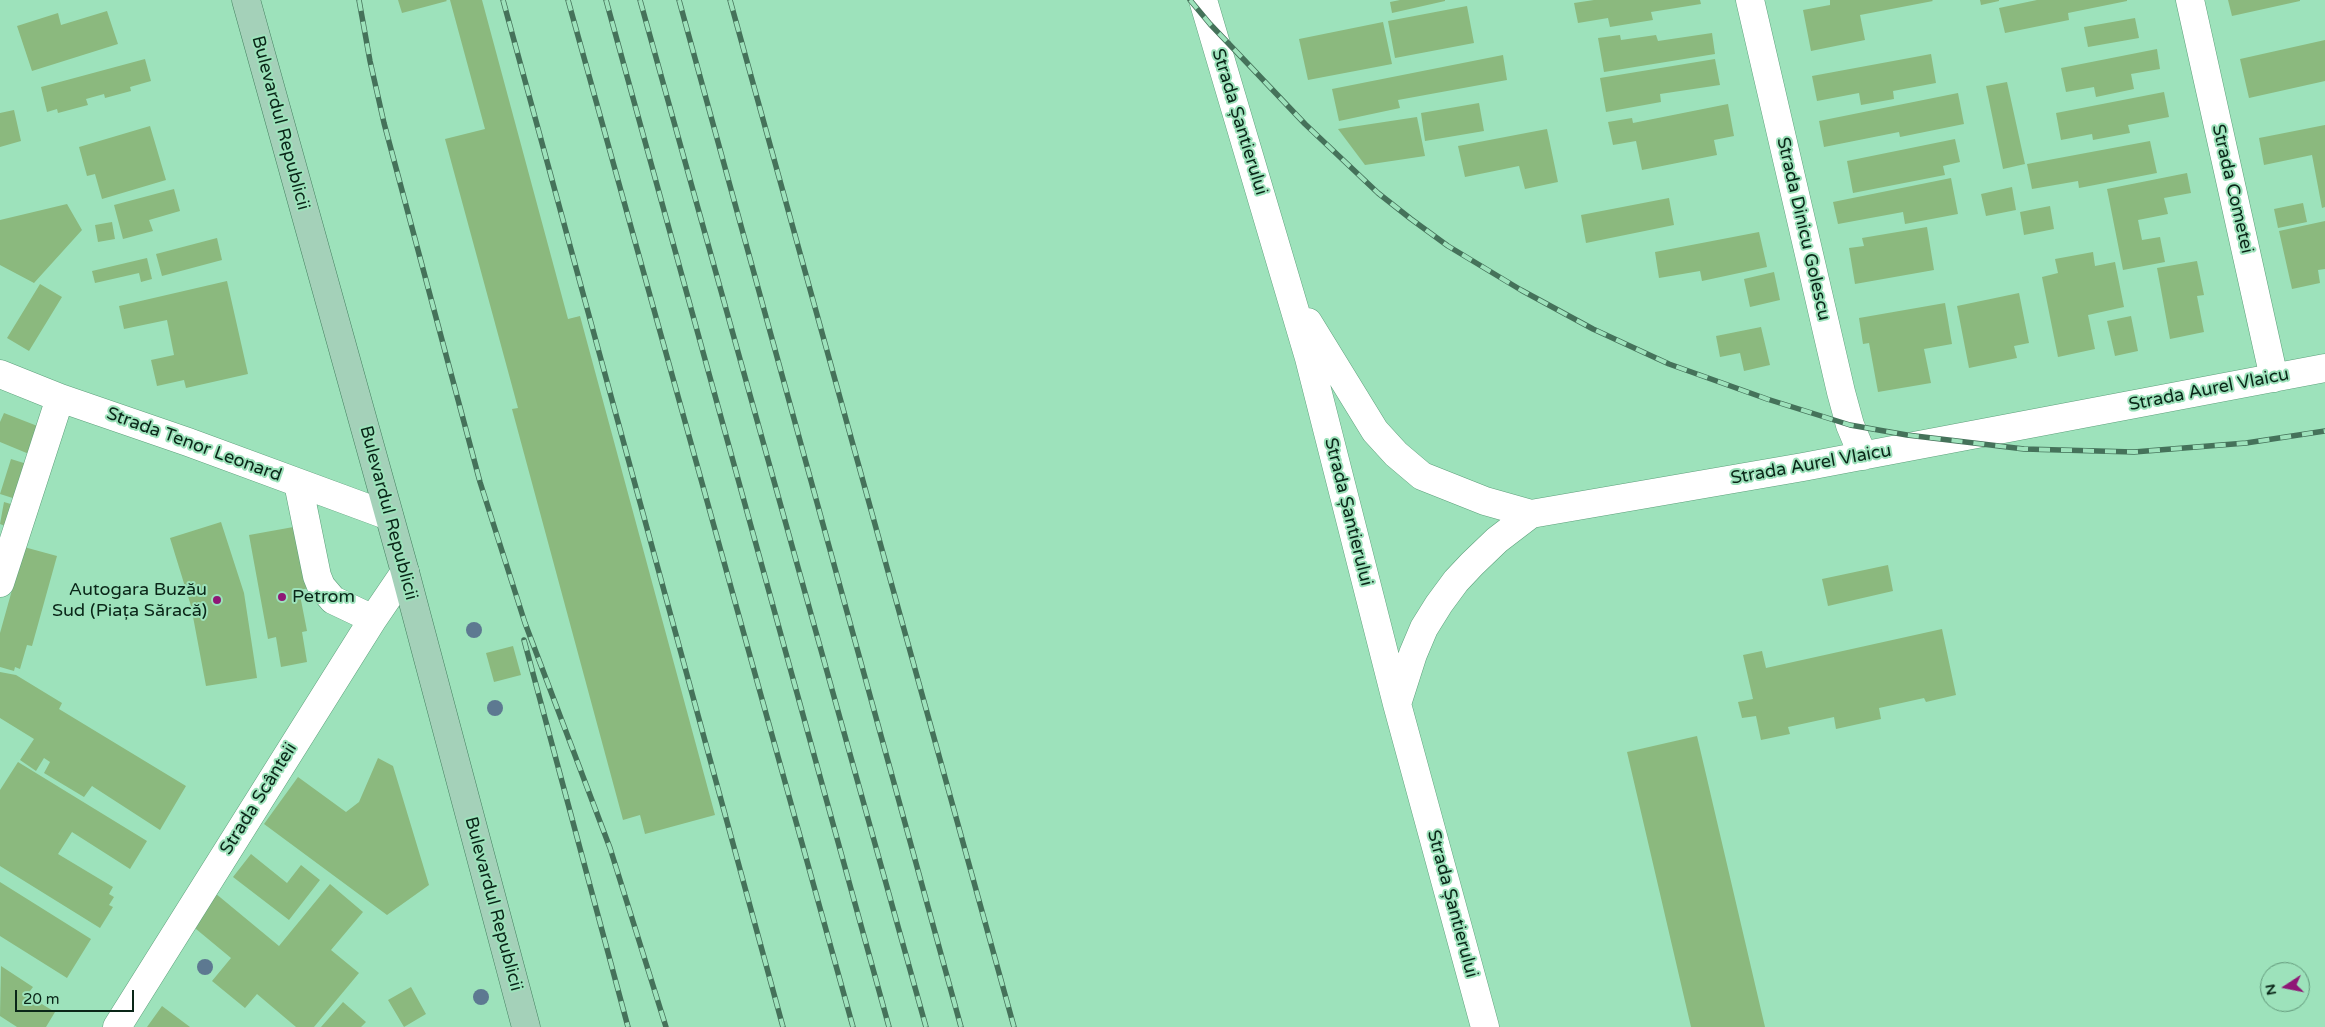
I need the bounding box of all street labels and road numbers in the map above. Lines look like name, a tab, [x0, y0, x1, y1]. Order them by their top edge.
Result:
street label: Bulevardul Republicii	[246, 33, 314, 213]
street label: Strada Șantierului	[1206, 46, 1272, 198]
street label: Strada Cometei	[2207, 122, 2257, 256]
street label: Strada Dinicu Golescu	[1771, 135, 1835, 323]
street label: Strada Aurel Vlaicu	[2127, 364, 2291, 416]
street label: Strada Tenor Leonard	[103, 403, 285, 487]
street label: Bulevardul Republicii	[354, 423, 422, 603]
street label: Strada Șantierului	[1319, 436, 1377, 588]
street label: Strada Aurel Vlaicu	[1729, 440, 1893, 490]
street label: Strada Scânteii	[216, 739, 302, 859]
street label: Bulevardul Republicii	[459, 814, 527, 994]
street label: Strada Șantierului	[1422, 828, 1482, 980]

